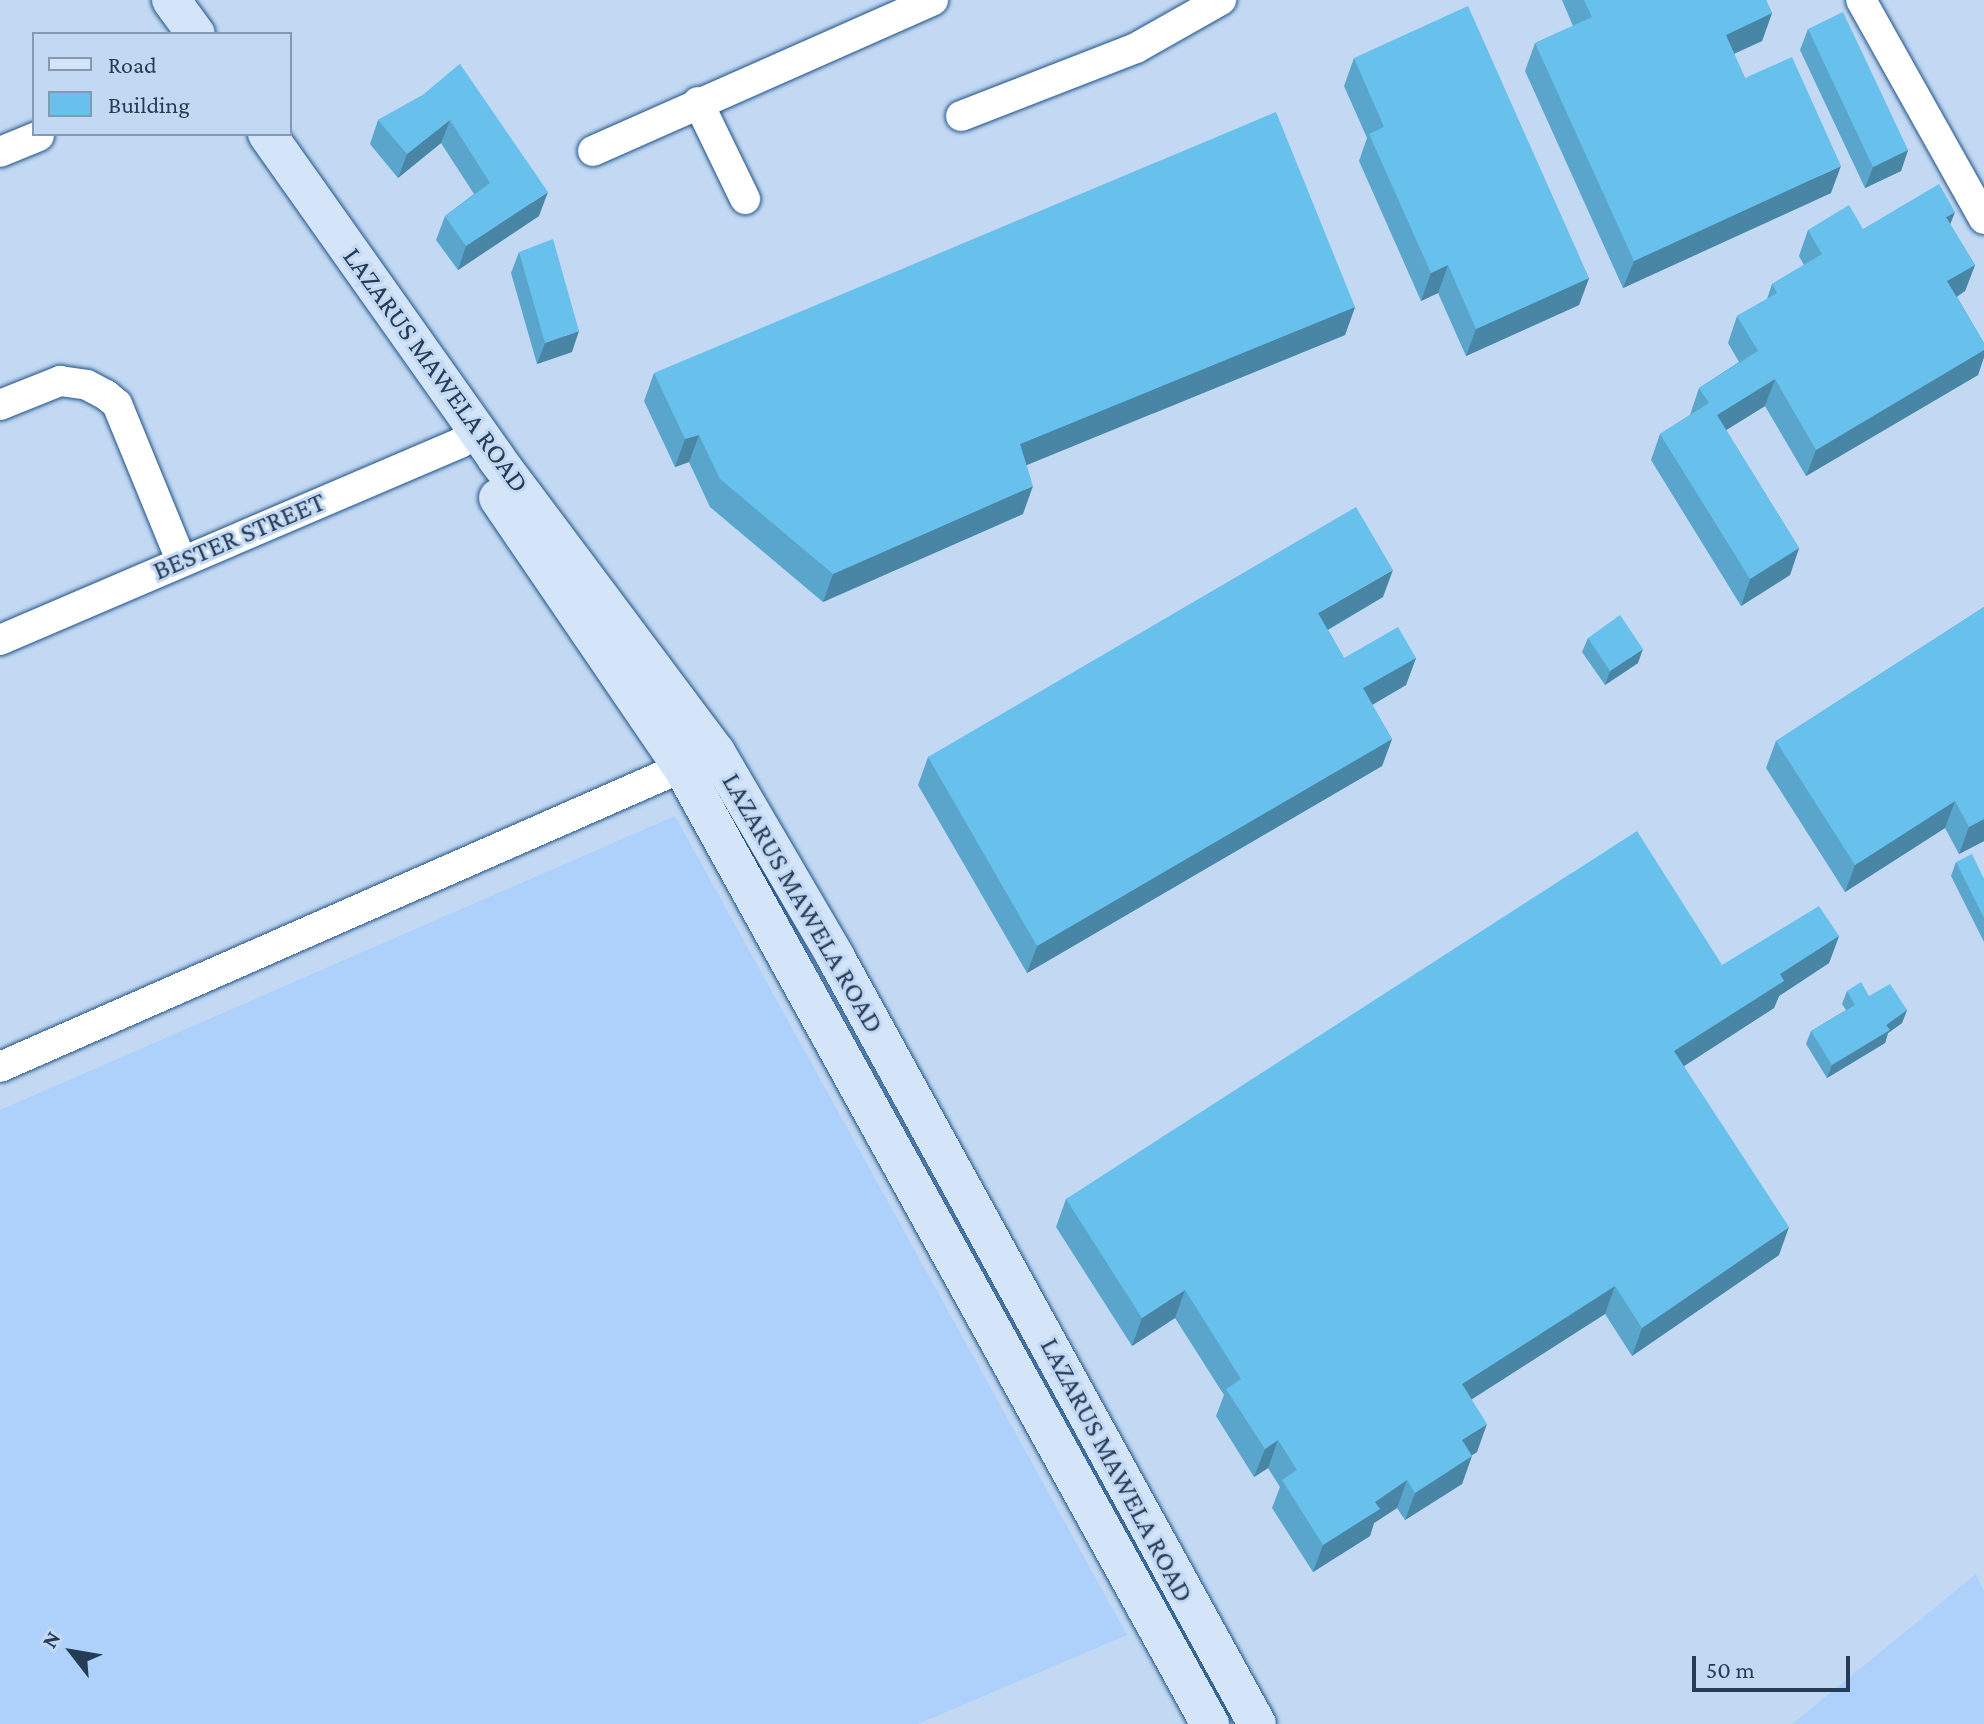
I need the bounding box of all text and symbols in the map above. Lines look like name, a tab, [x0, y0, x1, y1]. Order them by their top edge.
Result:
legend	[32, 32, 292, 136]
text: Road	[108, 51, 157, 78]
text: Building	[108, 91, 190, 118]
street label: LAZARUS MAWELA ROAD	[336, 241, 536, 499]
street label: BESTER STREET	[148, 485, 330, 587]
street label: LAZARUS MAWELA ROAD	[715, 767, 891, 1039]
street label: LAZARUS MAWELA ROAD	[1033, 1332, 1201, 1608]
north arrow	[32, 1612, 112, 1692]
text: N	[36, 1627, 66, 1652]
scale bar	[1696, 1640, 1854, 1690]
text: 50 m	[1706, 1656, 1755, 1683]

